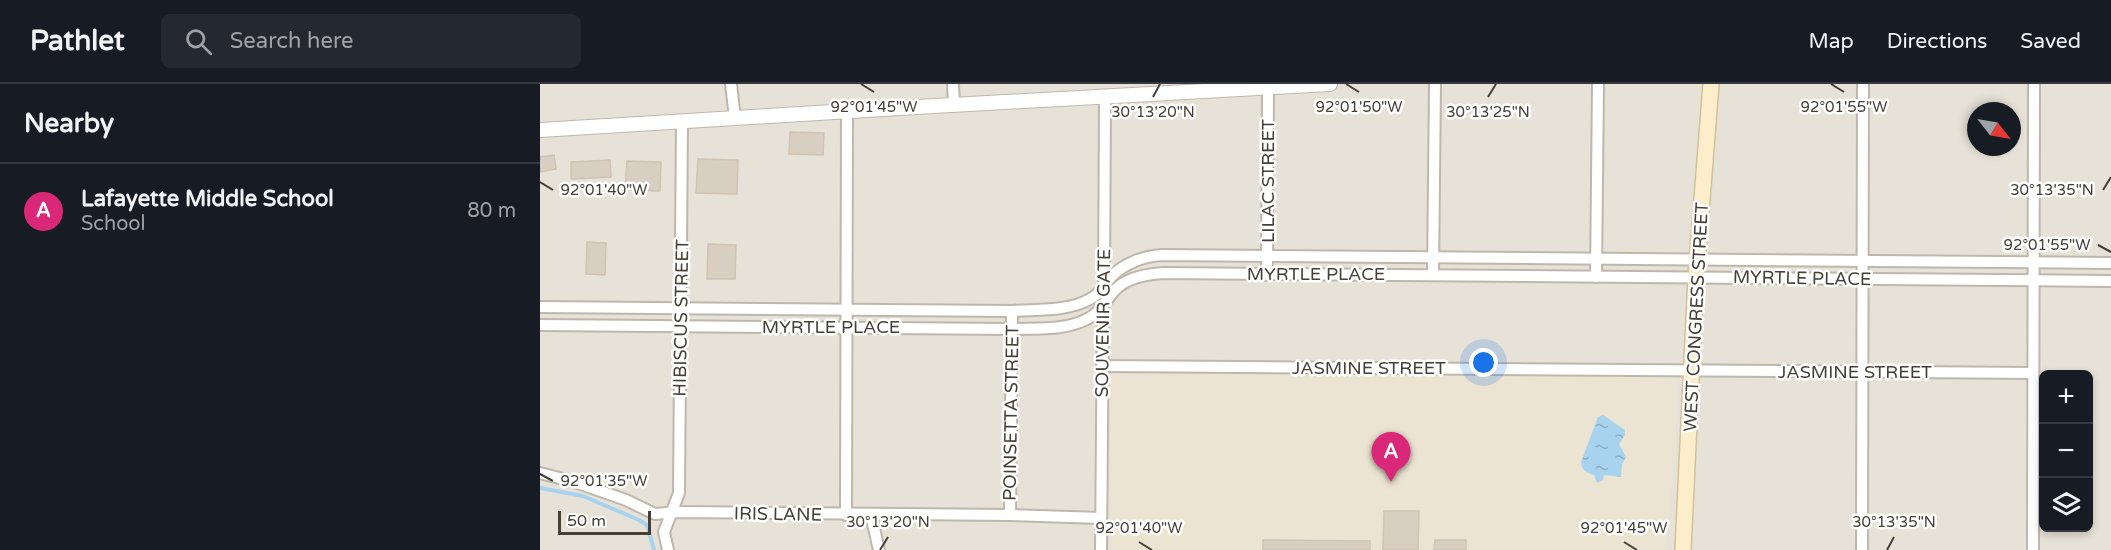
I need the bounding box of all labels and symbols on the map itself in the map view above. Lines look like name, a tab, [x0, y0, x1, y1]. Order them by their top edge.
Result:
text: 92°01'45"W	[831, 98, 917, 116]
text: 92°01'50"W	[1316, 98, 1402, 116]
text: 92°01'55"W	[1801, 98, 1887, 116]
north arrow	[1967, 102, 2021, 156]
text: 30°13'20"N	[1111, 103, 1195, 121]
text: 30°13'25"N	[1446, 103, 1530, 121]
street label: LILAC STREET	[1257, 119, 1279, 243]
text: 92°01'40"W	[561, 181, 647, 199]
text: 30°13'35"N	[2010, 181, 2094, 199]
street label: WEST CONGRESS STREET	[1679, 202, 1713, 432]
text: 92°01'55"W	[2004, 236, 2090, 254]
street label: HIBISCUS STREET	[669, 239, 693, 397]
street label: SOUVENIR GATE	[1091, 248, 1115, 398]
street label: MYRTLE PLACE	[1247, 263, 1385, 285]
street label: MYRTLE PLACE	[1733, 266, 1871, 290]
street label: MYRTLE PLACE	[762, 316, 900, 338]
street label: POINSETTA STREET	[998, 325, 1024, 501]
your location	[1469, 348, 1498, 377]
street label: JASMINE STREET	[1292, 357, 1446, 379]
street label: JASMINE STREET	[1778, 361, 1932, 383]
pin: A	[1372, 432, 1410, 482]
text: 92°01'35"W	[561, 472, 647, 490]
street label: IRIS LANE	[734, 502, 822, 526]
scale bar	[558, 508, 651, 536]
text: 30°13'20"N	[846, 513, 930, 531]
text: 30°13'35"N	[1852, 513, 1936, 531]
text: 92°01'40"W	[1096, 519, 1182, 537]
text: 92°01'45"W	[1581, 519, 1667, 537]

